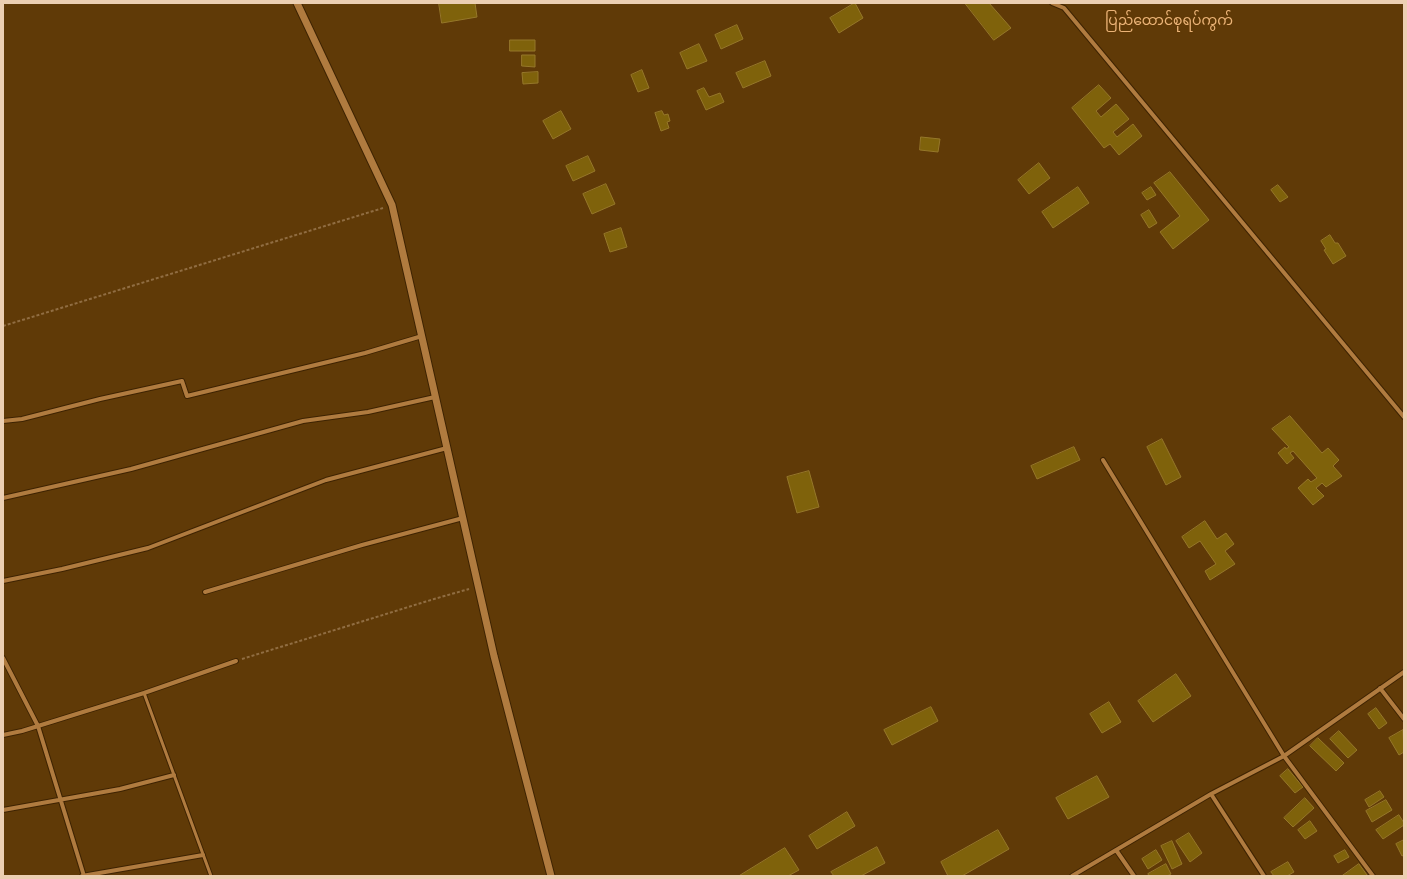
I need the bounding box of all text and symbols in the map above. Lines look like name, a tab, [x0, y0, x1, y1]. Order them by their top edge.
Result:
district label: ပြည်ထောင်စုရပ်ကွက်	[1105, 13, 1233, 29]

